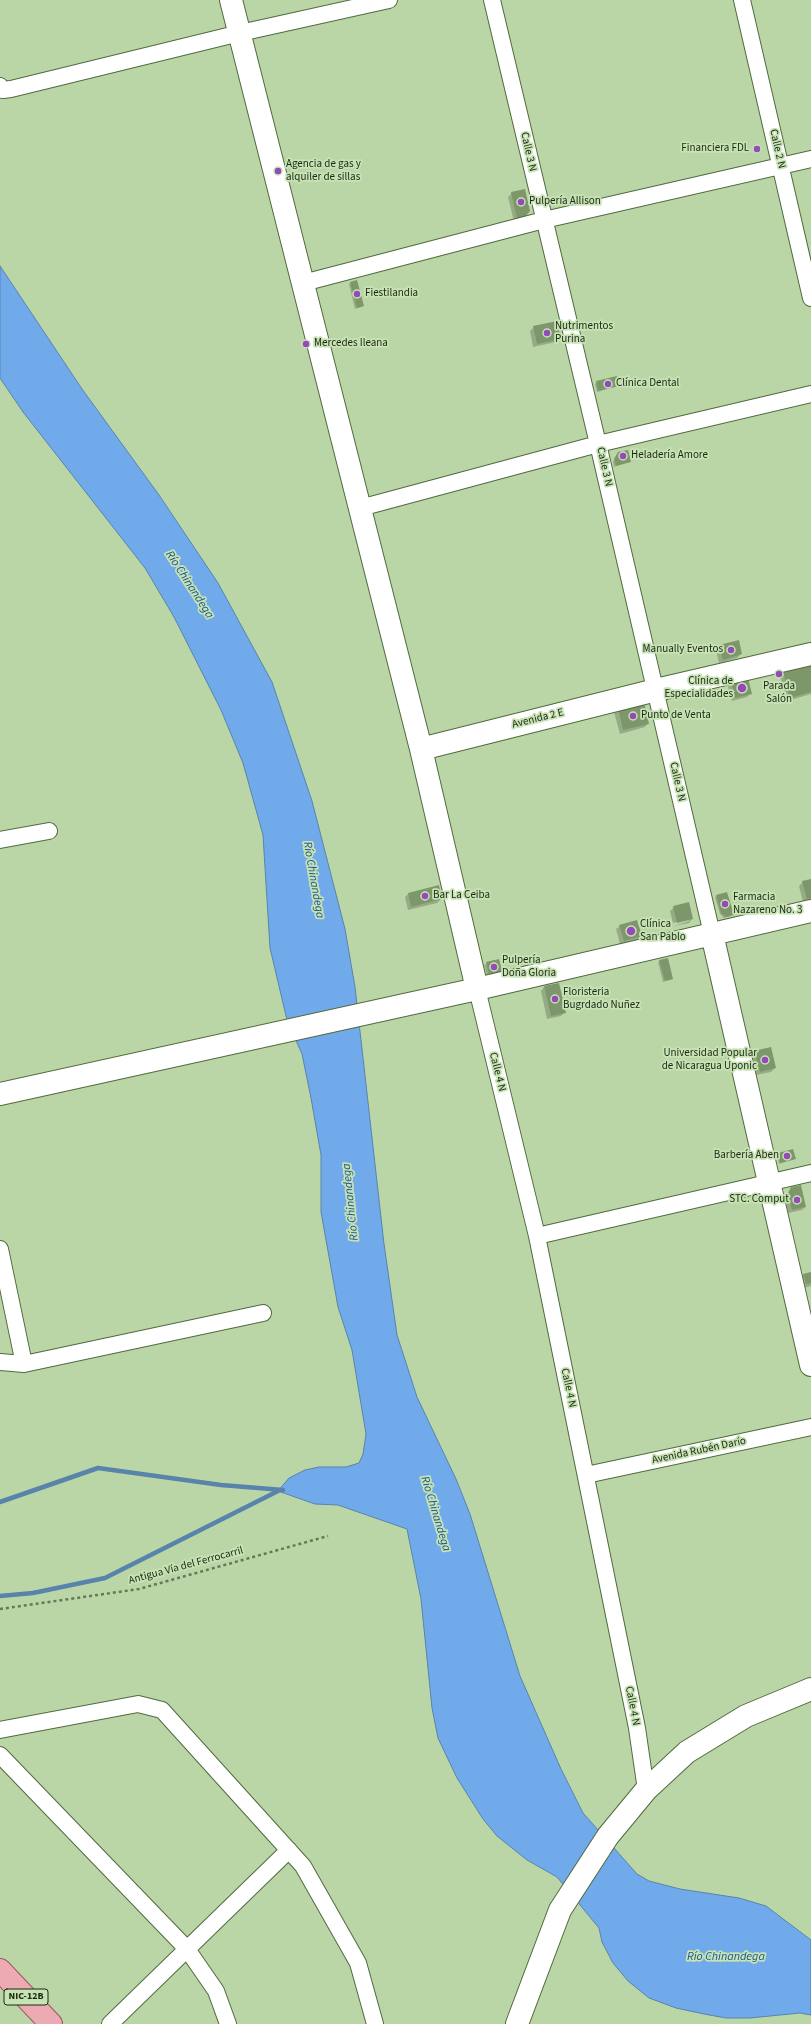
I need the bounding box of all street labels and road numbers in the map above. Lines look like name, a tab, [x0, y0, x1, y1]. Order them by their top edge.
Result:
street label: Calle 2 N	[766, 128, 788, 170]
street label: Calle 3 N	[517, 131, 539, 173]
street label: Calle 3 N	[593, 446, 615, 488]
street label: Avenida 2 E	[511, 706, 565, 732]
street label: Calle 3 N	[666, 761, 688, 803]
street label: Calle 4 N	[486, 1051, 508, 1093]
street label: Calle 4 N	[557, 1367, 579, 1409]
street label: Avenida Rubén Darío	[651, 1435, 747, 1467]
street label: Antigua Vía del Ferrocarril	[127, 1544, 245, 1588]
street label: Calle 4 N	[622, 1685, 642, 1727]
road number: NIC-12B	[4, 1989, 48, 2005]

